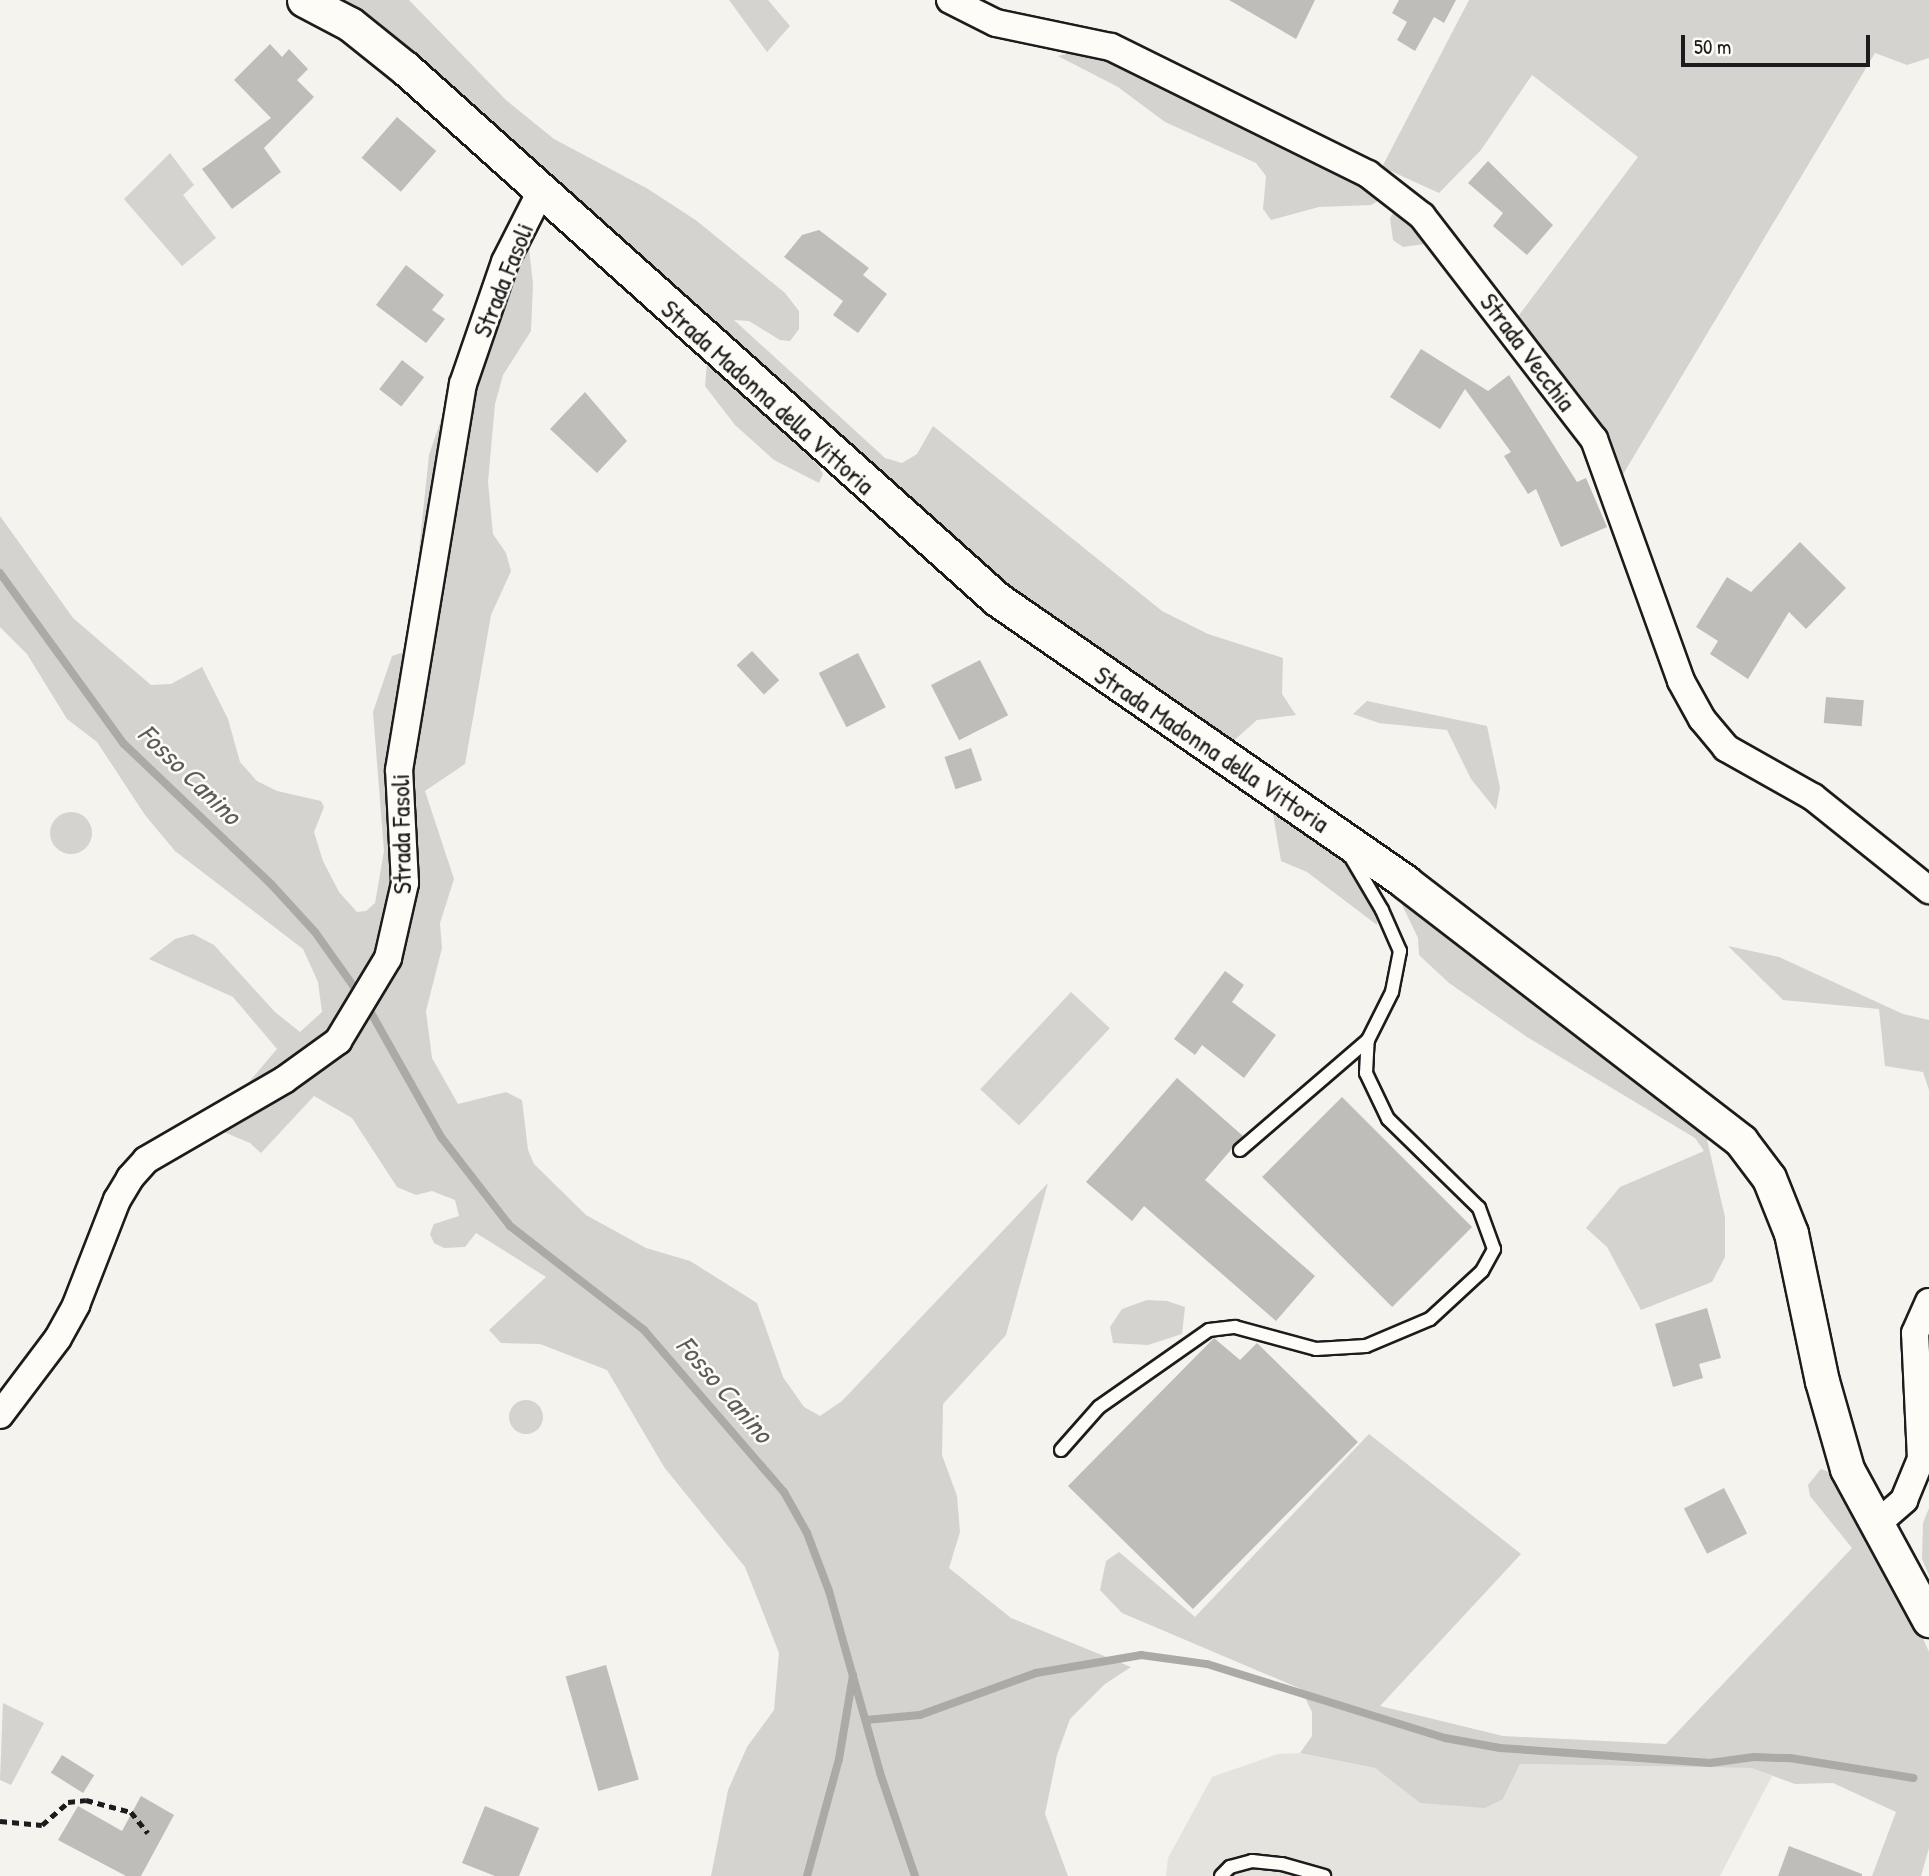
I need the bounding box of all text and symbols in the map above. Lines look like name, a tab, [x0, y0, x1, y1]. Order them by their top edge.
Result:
scale bar	[1684, 21, 1873, 65]
text: 50 m	[1694, 32, 1731, 61]
street label: Strada Fasoli	[466, 218, 540, 342]
street label: Strada Vecchia	[1474, 287, 1582, 417]
street label: Strada Madonna della Vittoria	[655, 293, 881, 501]
street label: Strada Madonna della Vittoria	[1089, 659, 1335, 839]
water label: Fosso Canino	[131, 717, 249, 831]
street label: Strada Fasoli	[384, 773, 418, 895]
water label: Fosso Canino	[670, 1329, 780, 1449]

